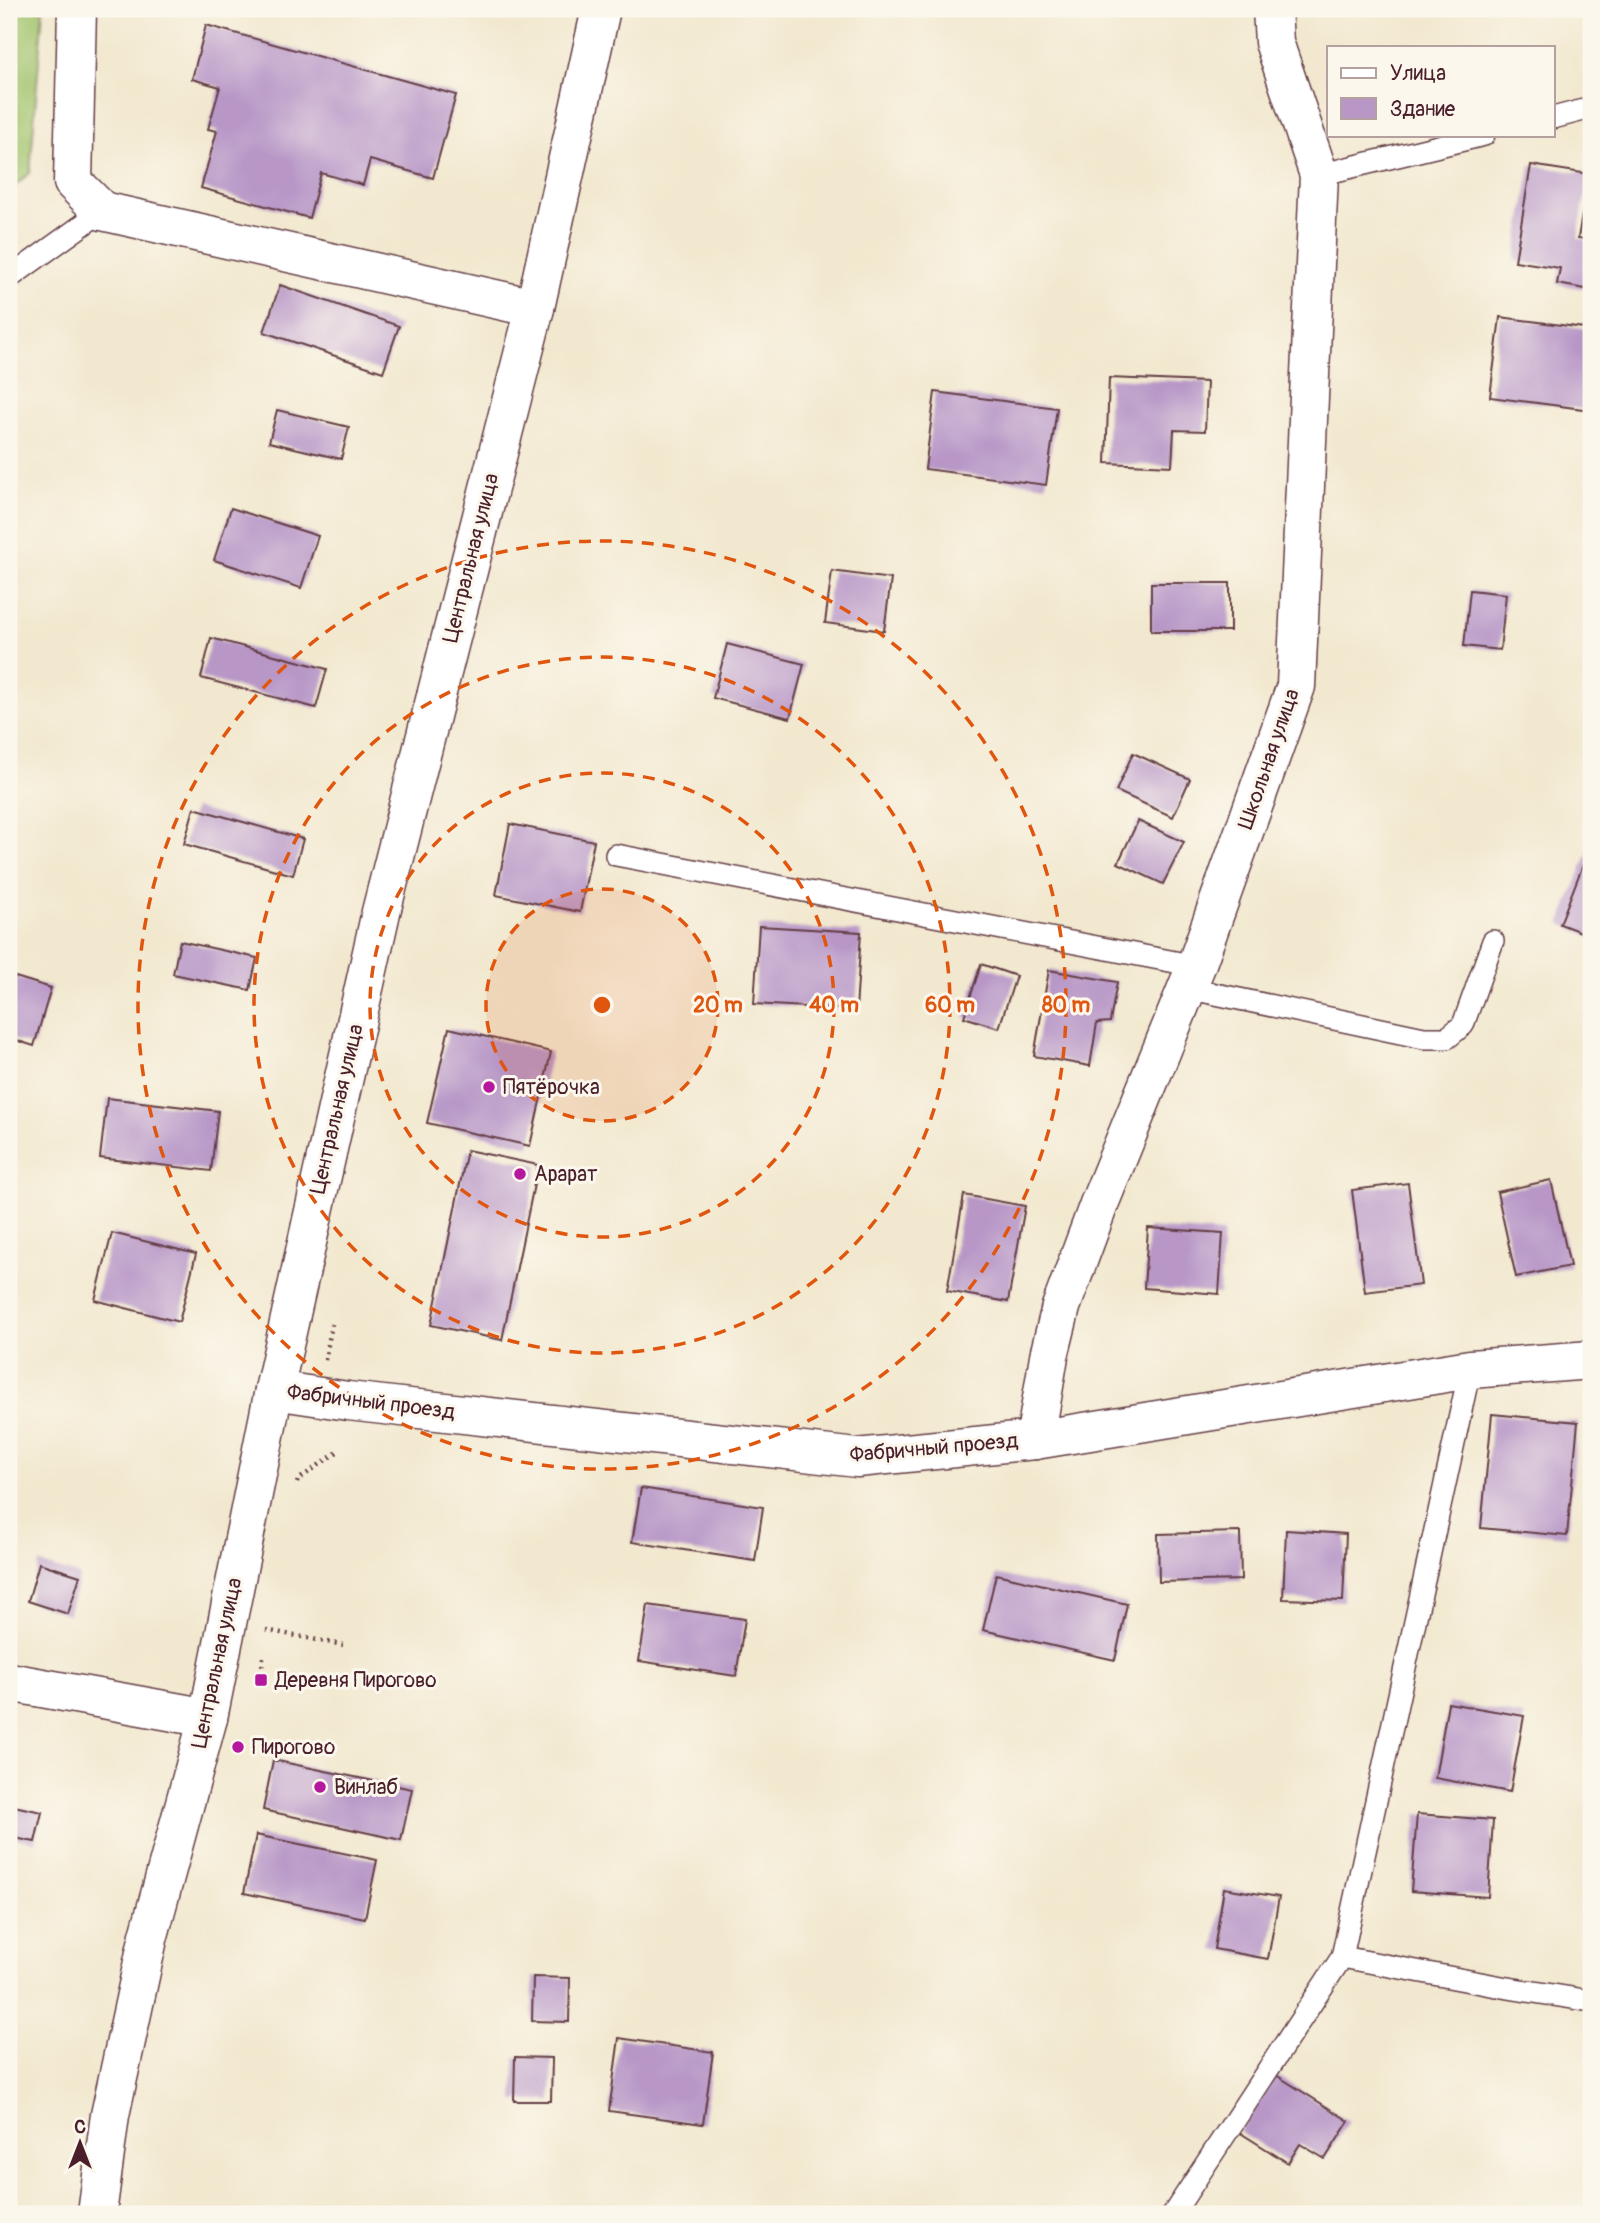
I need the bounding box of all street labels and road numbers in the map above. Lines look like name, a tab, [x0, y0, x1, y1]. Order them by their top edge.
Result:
street label: Центральная улица	[437, 471, 505, 645]
street label: Школьная улица	[1232, 685, 1306, 833]
street label: Центральная улица	[304, 1021, 370, 1197]
street label: Фабричный проезд	[286, 1378, 457, 1426]
street label: Фабричный проезд	[849, 1427, 1020, 1469]
street label: Центральная улица	[186, 1575, 248, 1751]

